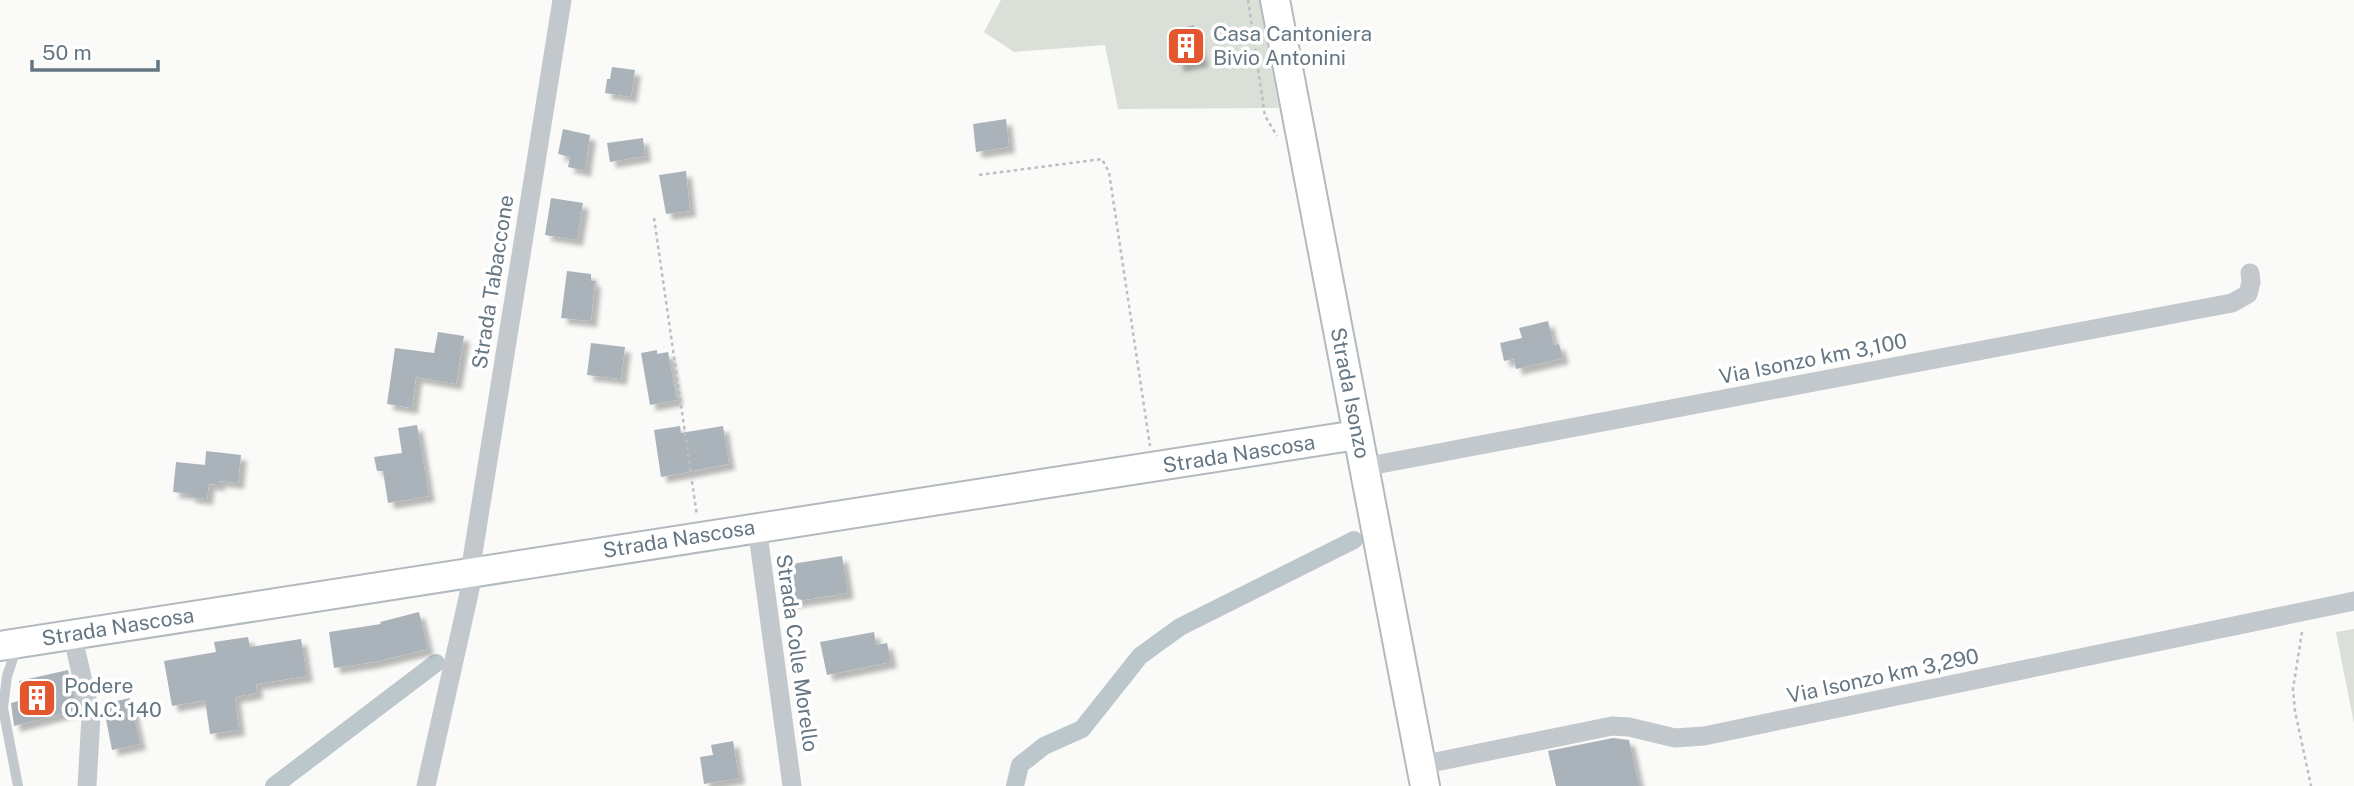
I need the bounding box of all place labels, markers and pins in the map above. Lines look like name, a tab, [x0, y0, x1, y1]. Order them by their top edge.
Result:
place label: Casa Cantoniera Bivio Antonini	[1213, 21, 1372, 70]
building icon: Casa Cantoniera Bivio Antonini	[1165, 25, 1207, 67]
place label: Podere O.N.C. 140	[64, 673, 162, 722]
building icon: Podere O.N.C. 140	[16, 677, 58, 719]

